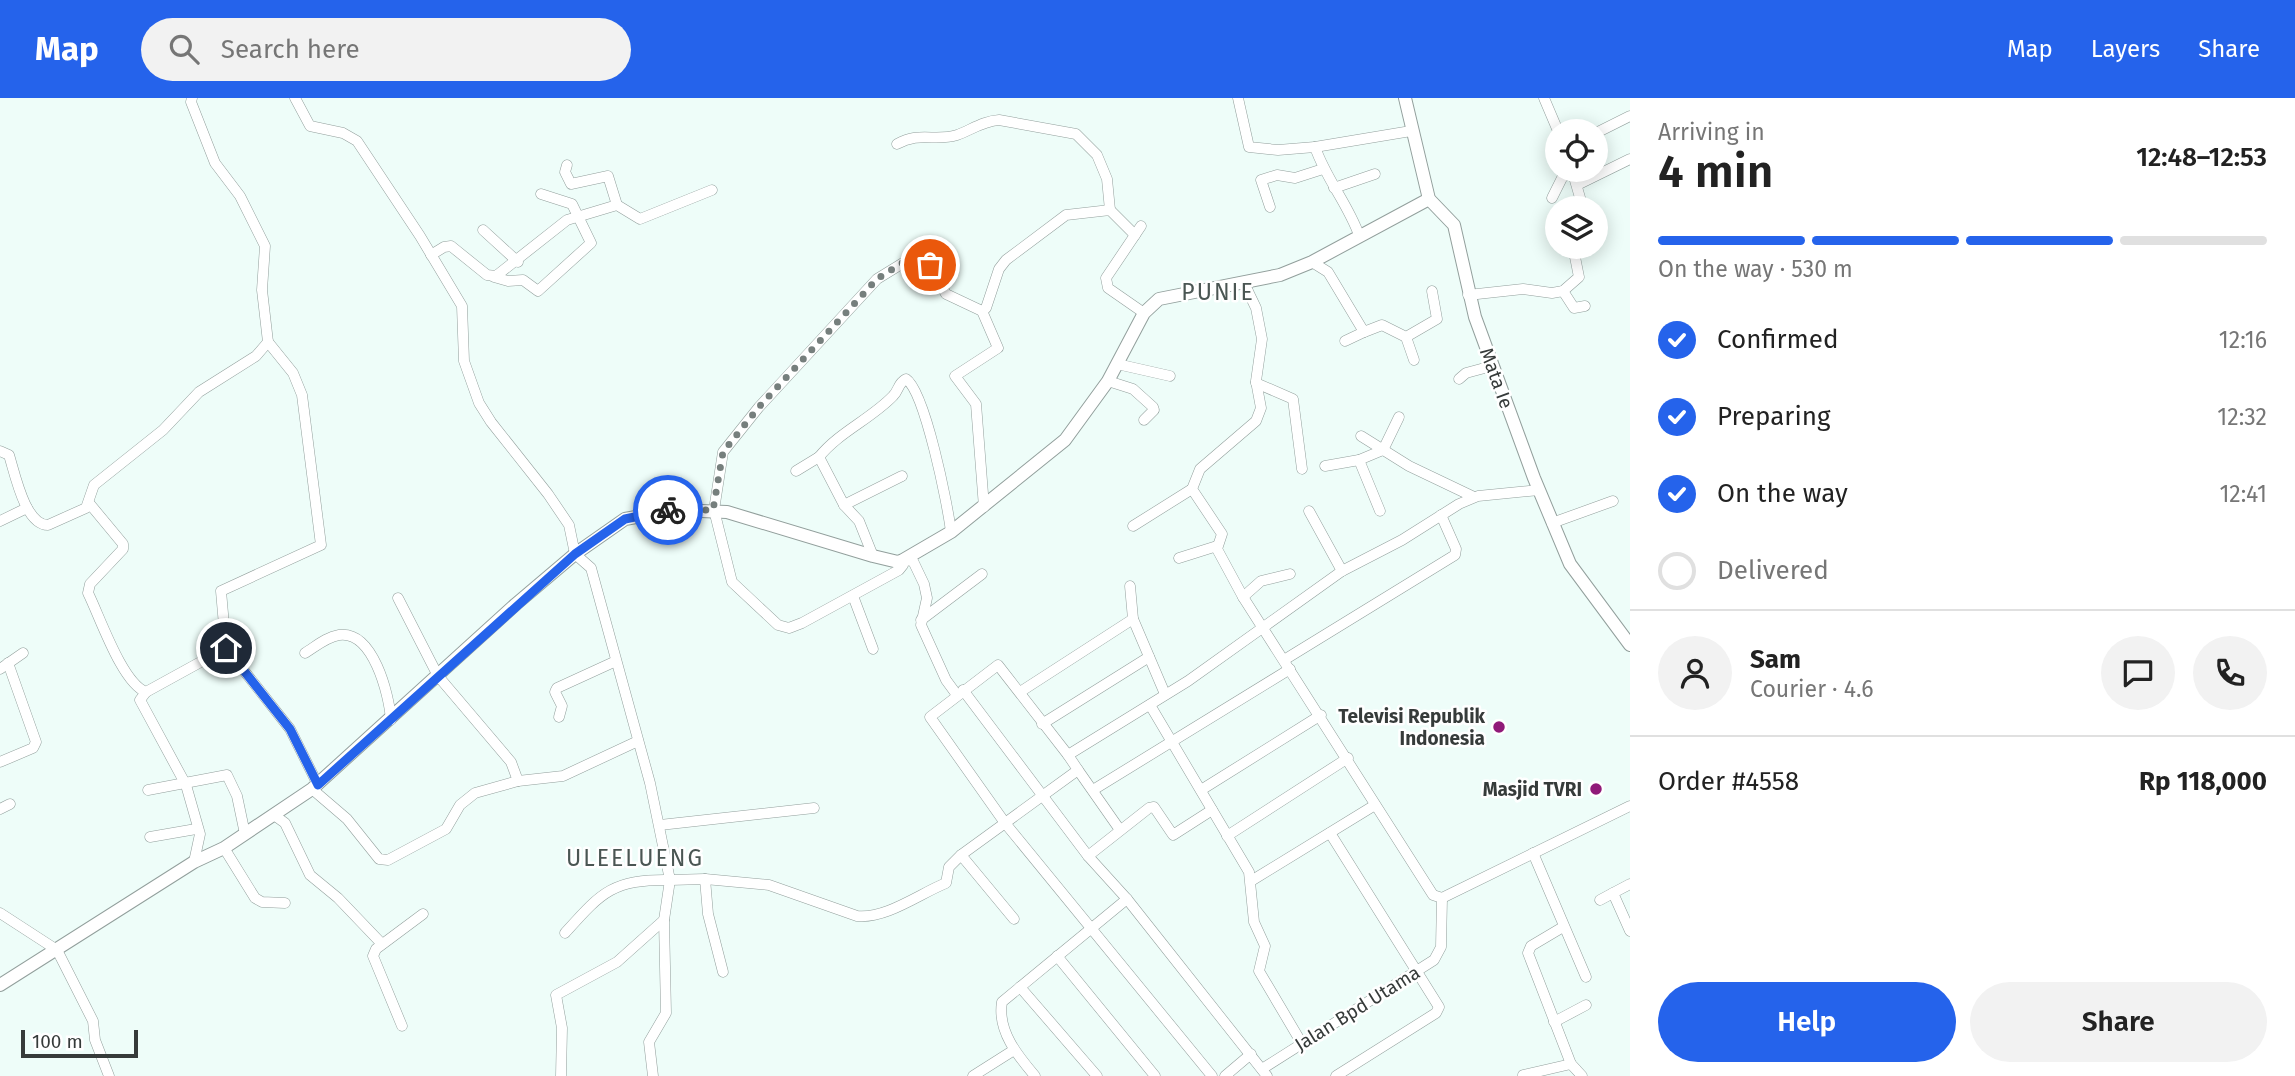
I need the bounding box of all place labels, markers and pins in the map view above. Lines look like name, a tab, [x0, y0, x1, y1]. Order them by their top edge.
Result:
pin	[900, 235, 960, 295]
pin	[196, 618, 256, 678]
place label: Televisi Republik Indonesia	[1338, 705, 1486, 750]
marker: Televisi Republik Indonesia	[1491, 719, 1507, 735]
place label: Masjid TVRI	[1483, 778, 1582, 801]
marker: Masjid TVRI	[1588, 781, 1604, 797]

